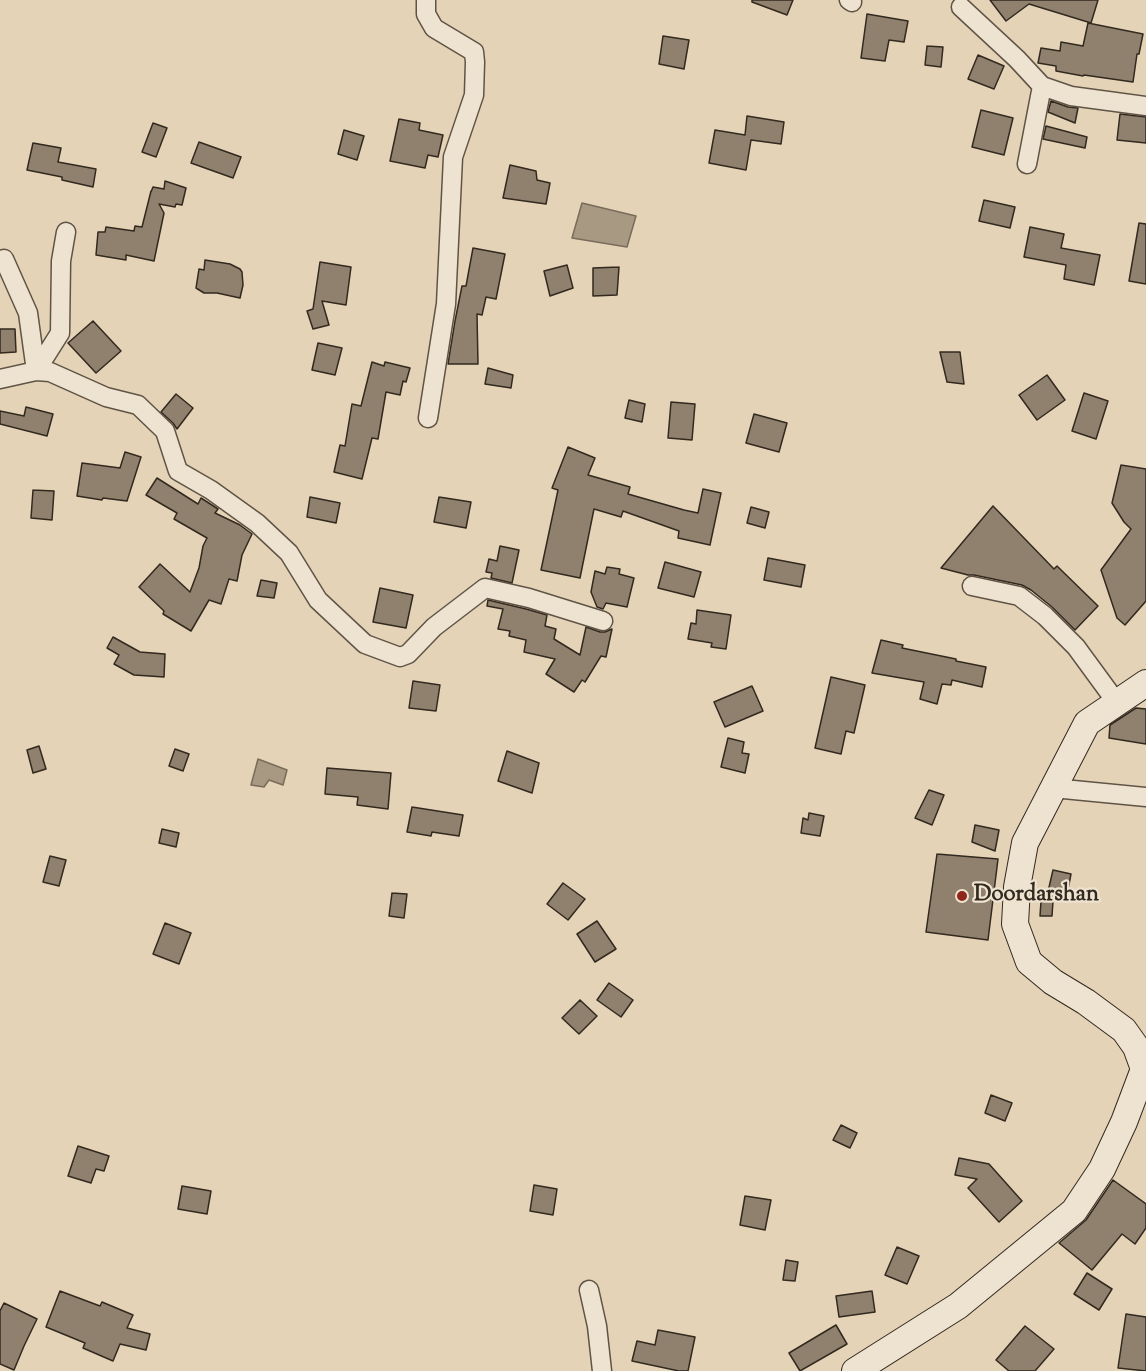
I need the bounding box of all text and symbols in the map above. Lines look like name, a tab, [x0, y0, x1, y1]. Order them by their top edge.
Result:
place label: Doordarshan	[974, 883, 1099, 909]
marker: Doordarshan	[955, 889, 969, 903]

